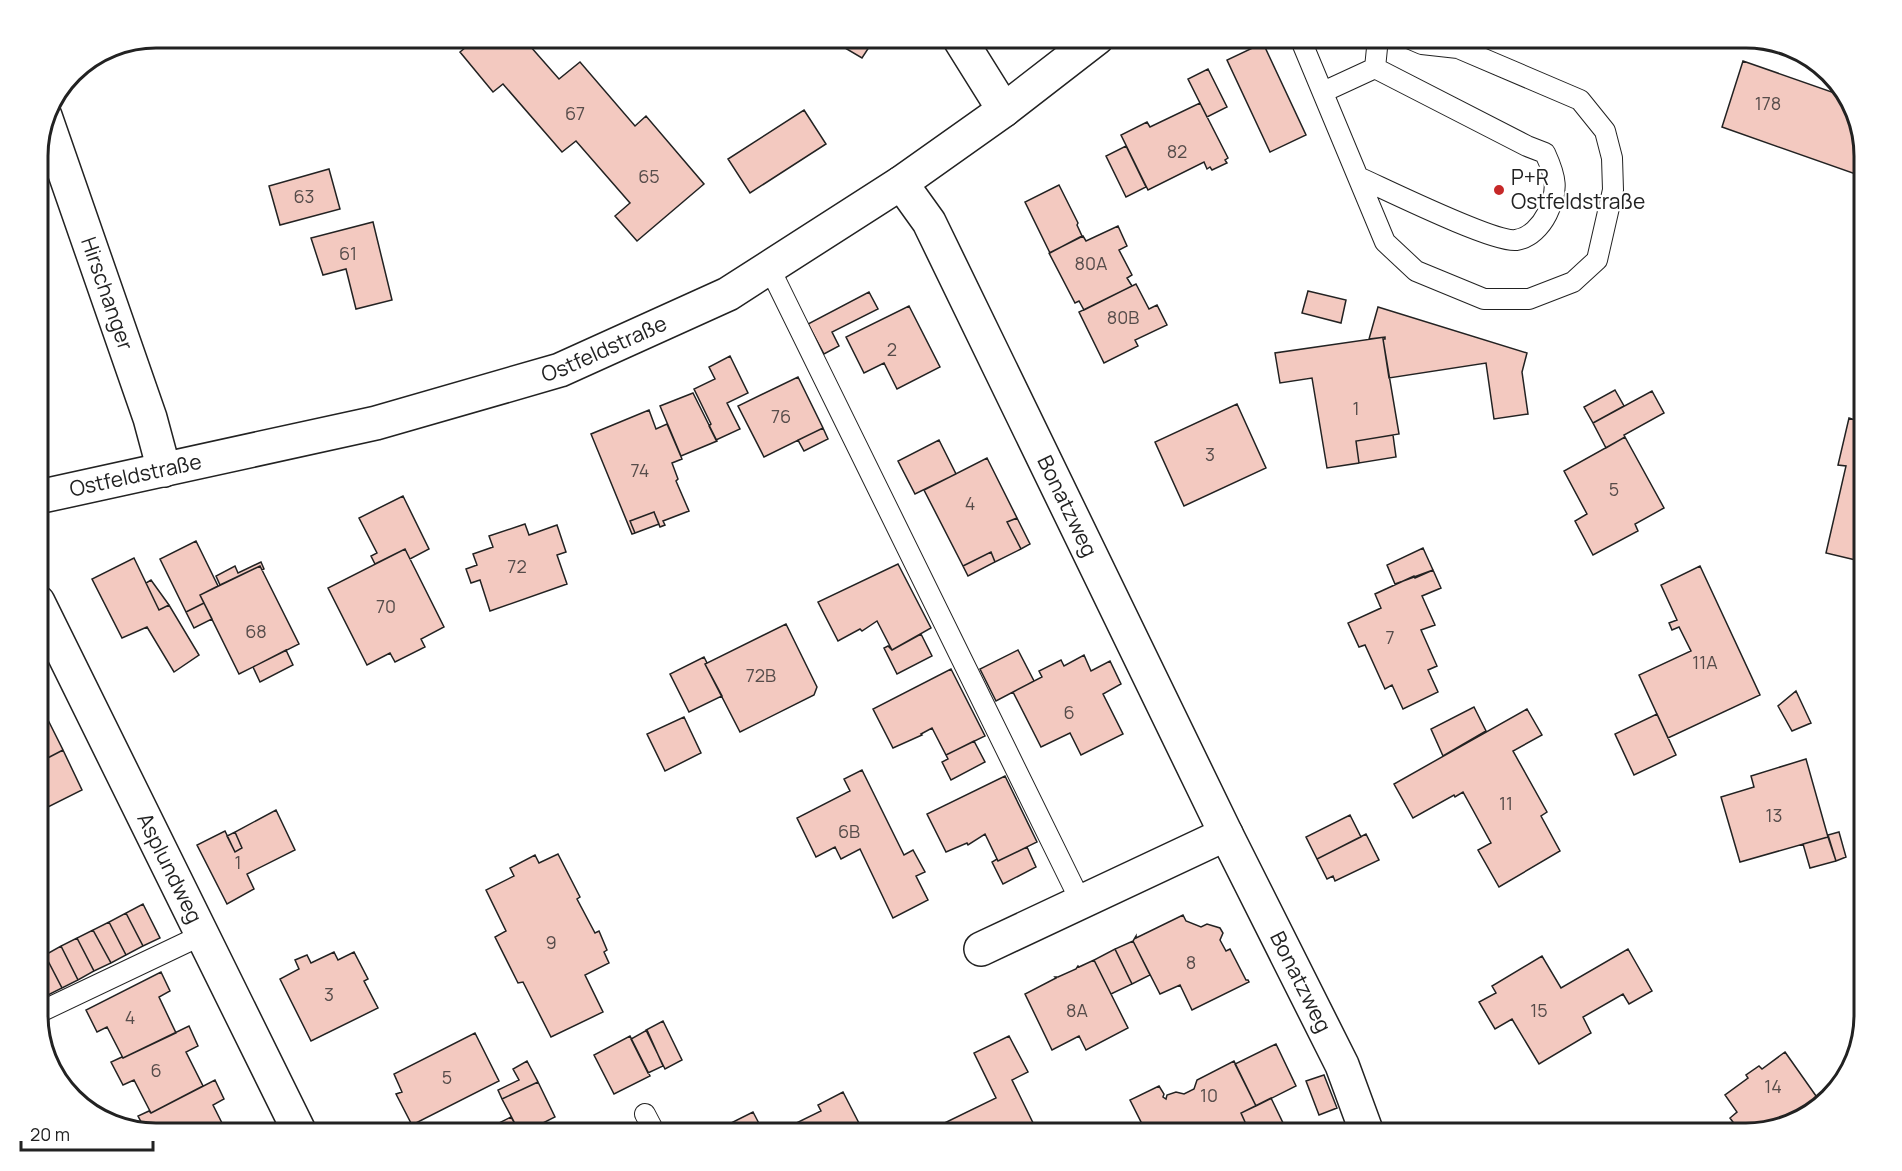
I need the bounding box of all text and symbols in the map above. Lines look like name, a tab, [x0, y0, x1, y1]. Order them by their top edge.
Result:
house number: 178	[1755, 91, 1781, 115]
house number: 67	[565, 101, 585, 125]
house number: 82	[1167, 139, 1187, 163]
place label: P+R Ostfeldstraße	[1511, 163, 1645, 215]
house number: 65	[638, 164, 660, 188]
marker: P+R Ostfeldstraße	[1492, 183, 1506, 197]
house number: 63	[293, 184, 315, 208]
street label: Hirschanger	[75, 233, 140, 354]
house number: 61	[339, 241, 357, 265]
house number: 80A	[1075, 251, 1108, 275]
house number: 80B	[1107, 305, 1139, 329]
street label: Ostfeldstraße	[538, 309, 671, 388]
house number: 2	[887, 337, 897, 361]
house number: 1	[1352, 396, 1360, 420]
house number: 76	[771, 404, 791, 428]
house number: 3	[1205, 442, 1215, 466]
street label: Ostfeldstraße	[67, 447, 204, 503]
street label: Bonatzweg	[1031, 451, 1104, 561]
house number: 74	[631, 458, 649, 482]
house number: 5	[1609, 477, 1619, 501]
house number: 4	[965, 491, 975, 515]
house number: 72	[507, 554, 527, 578]
house number: 70	[376, 594, 396, 618]
house number: 68	[245, 619, 267, 643]
house number: 7	[1385, 625, 1395, 649]
house number: 11A	[1692, 650, 1718, 674]
house number: 72B	[746, 663, 776, 687]
house number: 6	[1063, 700, 1075, 724]
house number: 11	[1499, 791, 1513, 815]
house number: 13	[1766, 803, 1782, 827]
street label: Asplundweg	[131, 808, 209, 928]
house number: 6B	[838, 819, 860, 843]
house number: 1	[234, 850, 242, 874]
street label: Bonatzweg	[1264, 926, 1338, 1037]
house number: 9	[545, 930, 557, 954]
house number: 8	[1186, 950, 1196, 974]
house number: 3	[324, 982, 334, 1006]
house number: 8A	[1066, 998, 1089, 1022]
house number: 15	[1530, 998, 1548, 1022]
house number: 4	[125, 1005, 135, 1029]
house number: 6	[150, 1058, 162, 1082]
house number: 5	[442, 1065, 452, 1089]
house number: 14	[1764, 1074, 1782, 1098]
house number: 10	[1200, 1083, 1218, 1107]
scale bar	[21, 1114, 153, 1152]
text: 20 m	[30, 1122, 70, 1146]

